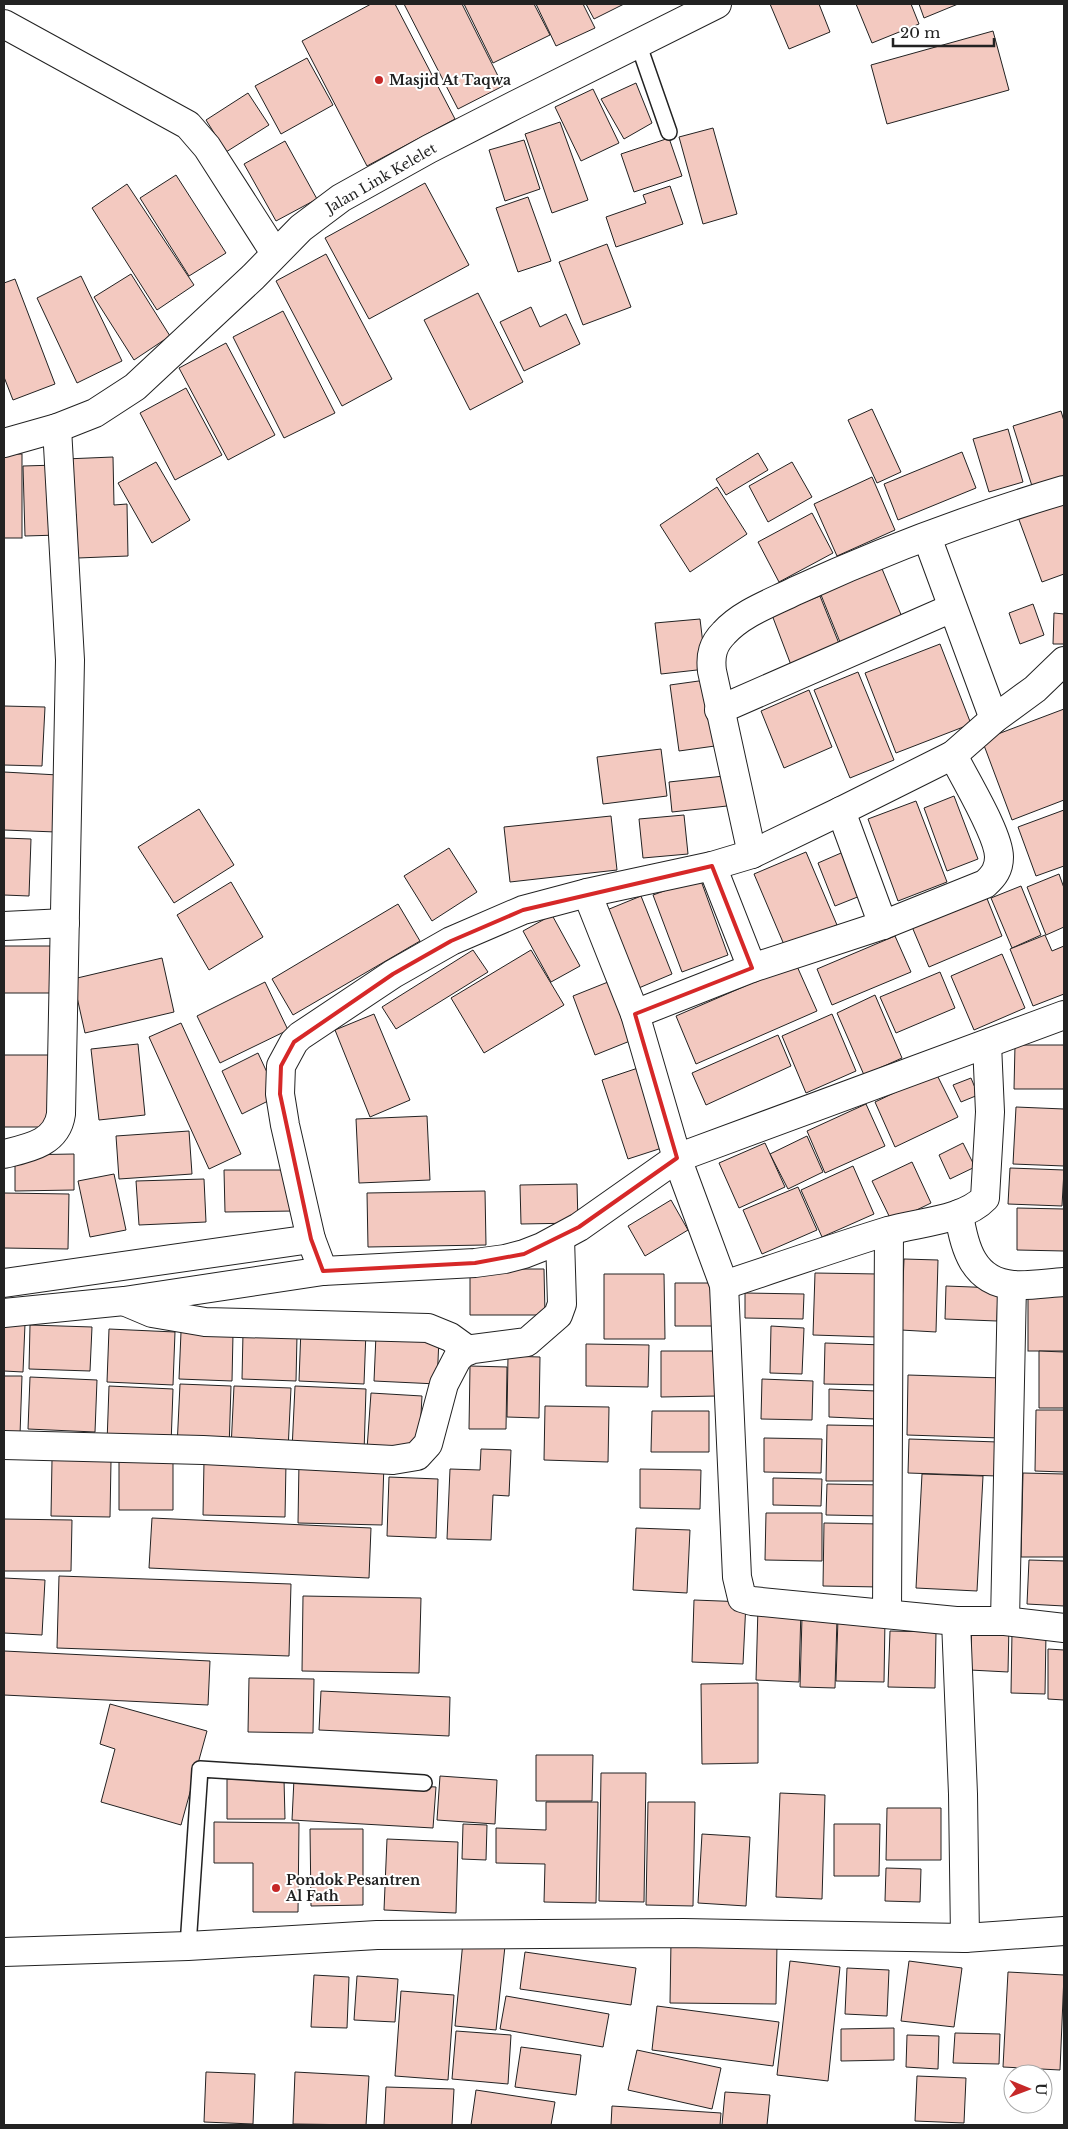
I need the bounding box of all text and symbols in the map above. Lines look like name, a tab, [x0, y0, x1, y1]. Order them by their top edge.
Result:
scale bar	[893, 15, 994, 47]
text: 20 m	[900, 23, 940, 42]
place label: Masjid At Taqwa	[389, 71, 511, 89]
marker: Masjid At Taqwa	[373, 74, 385, 86]
street label: Jalan Link Kelelet	[321, 139, 440, 218]
place label: Pondok Pesantren Al Fath	[285, 1871, 420, 1905]
marker: Pondok Pesantren Al Fath	[270, 1882, 282, 1894]
north arrow	[1003, 2064, 1053, 2114]
text: U	[1032, 2083, 1050, 2096]

